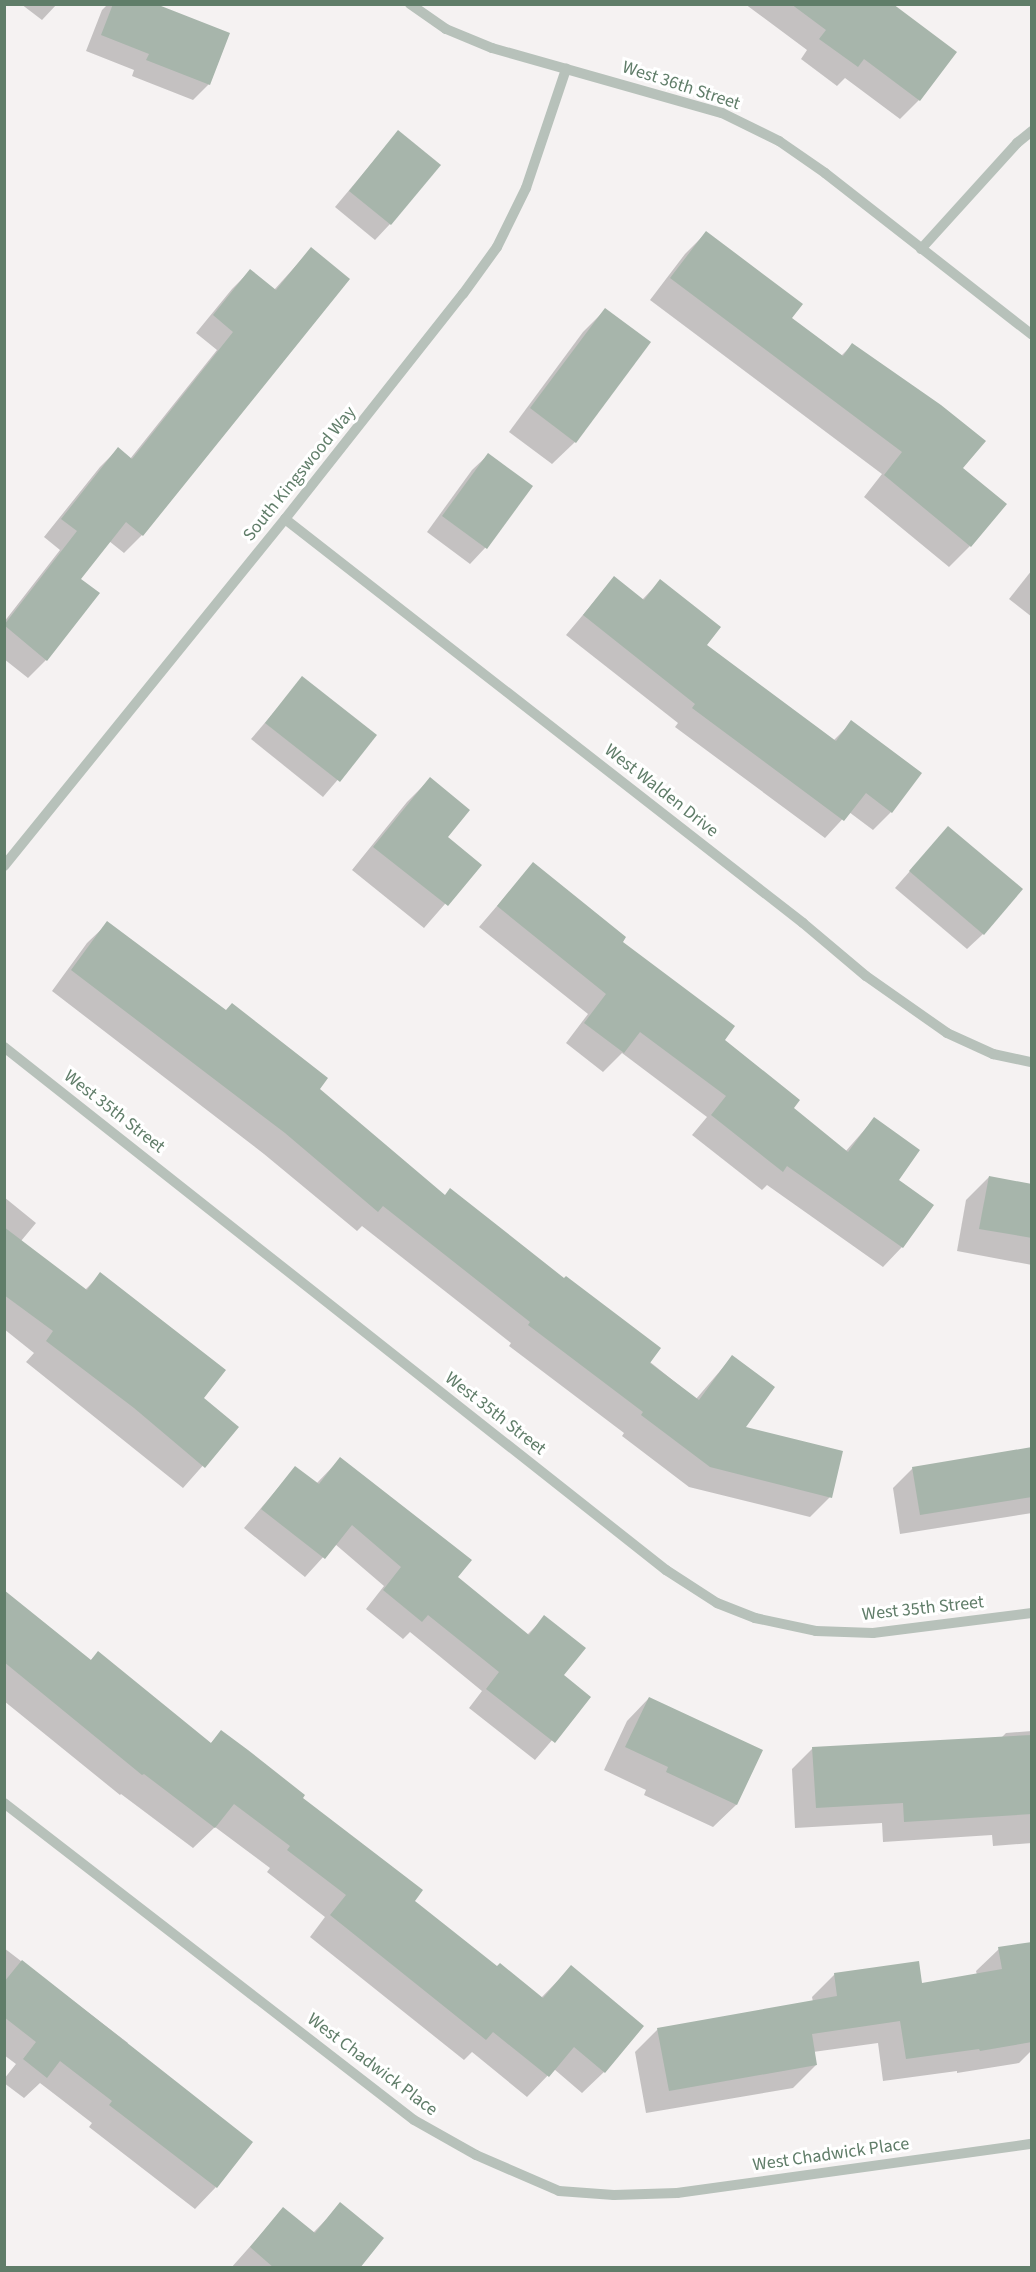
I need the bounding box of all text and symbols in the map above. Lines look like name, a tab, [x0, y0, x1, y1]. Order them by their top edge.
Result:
street label: West 36th Street	[619, 57, 743, 115]
street label: South Kingswood Way	[239, 402, 361, 546]
street label: West Walden Drive	[600, 740, 722, 842]
street label: West 35th Street	[59, 1066, 169, 1158]
street label: West 35th Street	[440, 1368, 550, 1460]
street label: West 35th Street	[861, 1592, 985, 1626]
street label: West Chadwick Place	[303, 2009, 441, 2121]
street label: West Chadwick Place	[751, 2133, 911, 2177]

